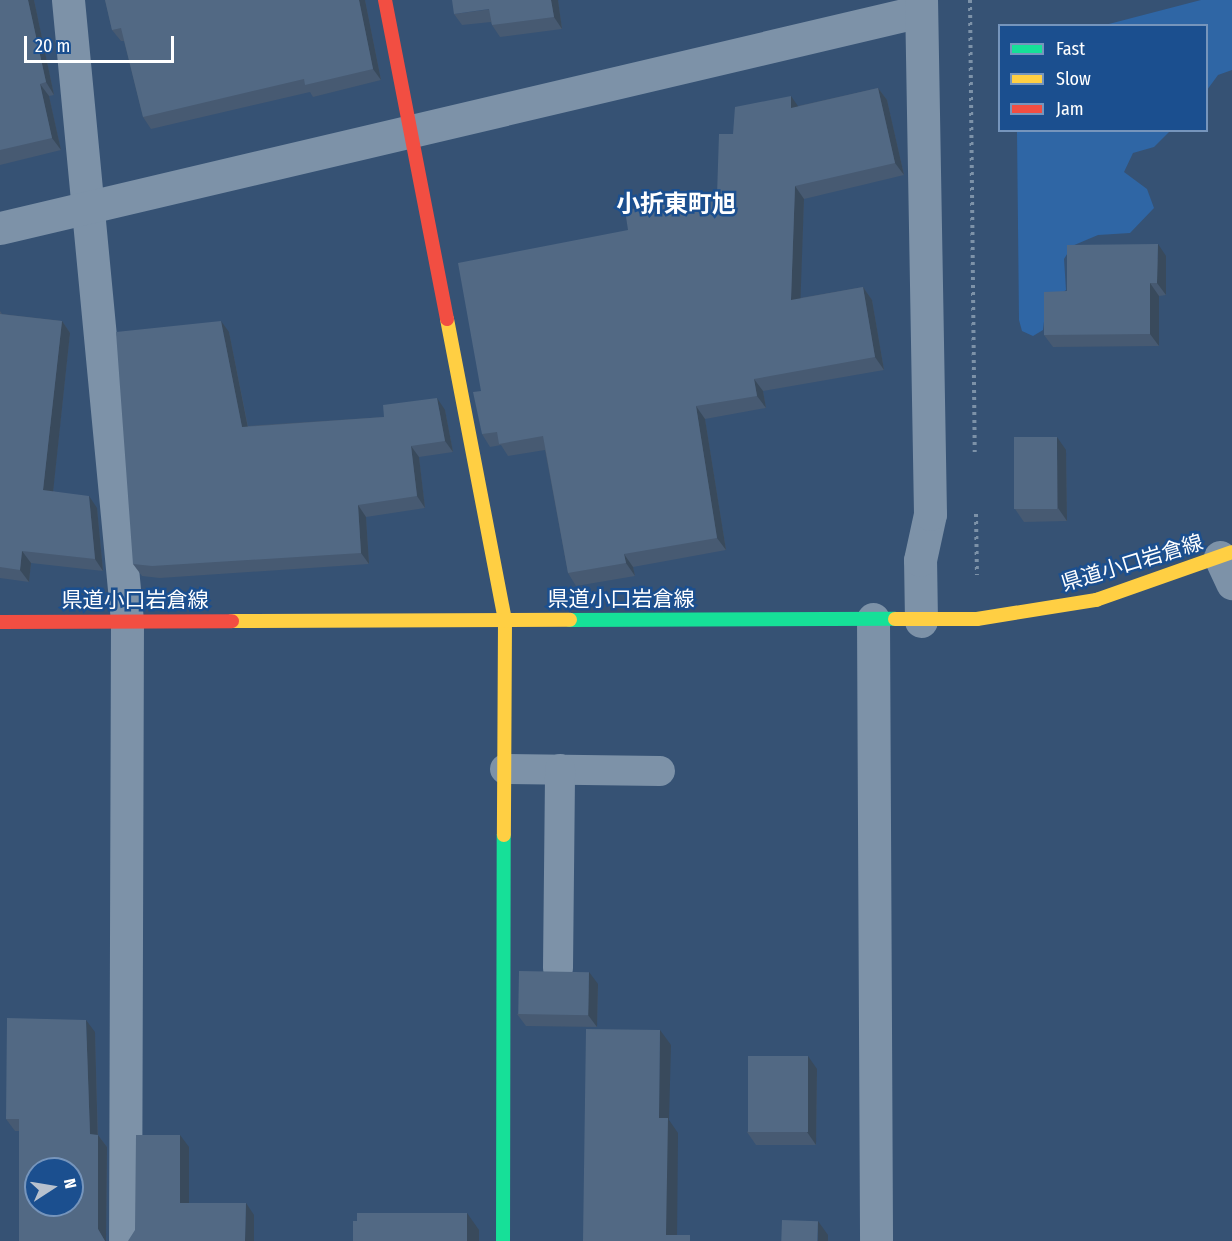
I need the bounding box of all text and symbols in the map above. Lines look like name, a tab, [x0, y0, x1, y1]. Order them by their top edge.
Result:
scale bar	[27, 24, 177, 62]
legend	[998, 24, 1208, 132]
text: 20 m	[35, 35, 70, 57]
text: Fast	[1056, 38, 1085, 60]
text: Slow	[1056, 68, 1091, 90]
text: Jam	[1056, 98, 1084, 120]
district label: 小折東町旭	[616, 191, 736, 219]
street label: 県道小口岩倉線	[1058, 529, 1206, 597]
street label: 県道小口岩倉線	[548, 586, 694, 612]
street label: 県道小口岩倉線	[62, 587, 208, 613]
north arrow	[24, 1157, 84, 1217]
text: N	[60, 1177, 80, 1190]

